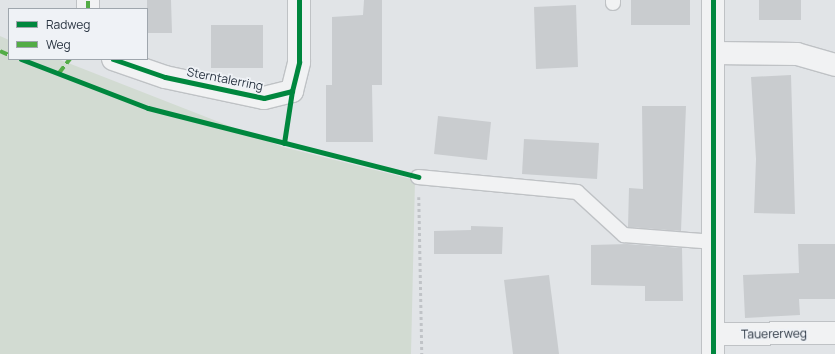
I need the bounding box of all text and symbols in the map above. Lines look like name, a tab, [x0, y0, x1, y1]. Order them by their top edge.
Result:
legend	[8, 8, 148, 60]
text: Radweg	[46, 16, 90, 33]
text: Weg	[46, 36, 71, 53]
street label: Sterntalerring	[186, 65, 264, 93]
street label: Tauererweg	[741, 326, 807, 342]

